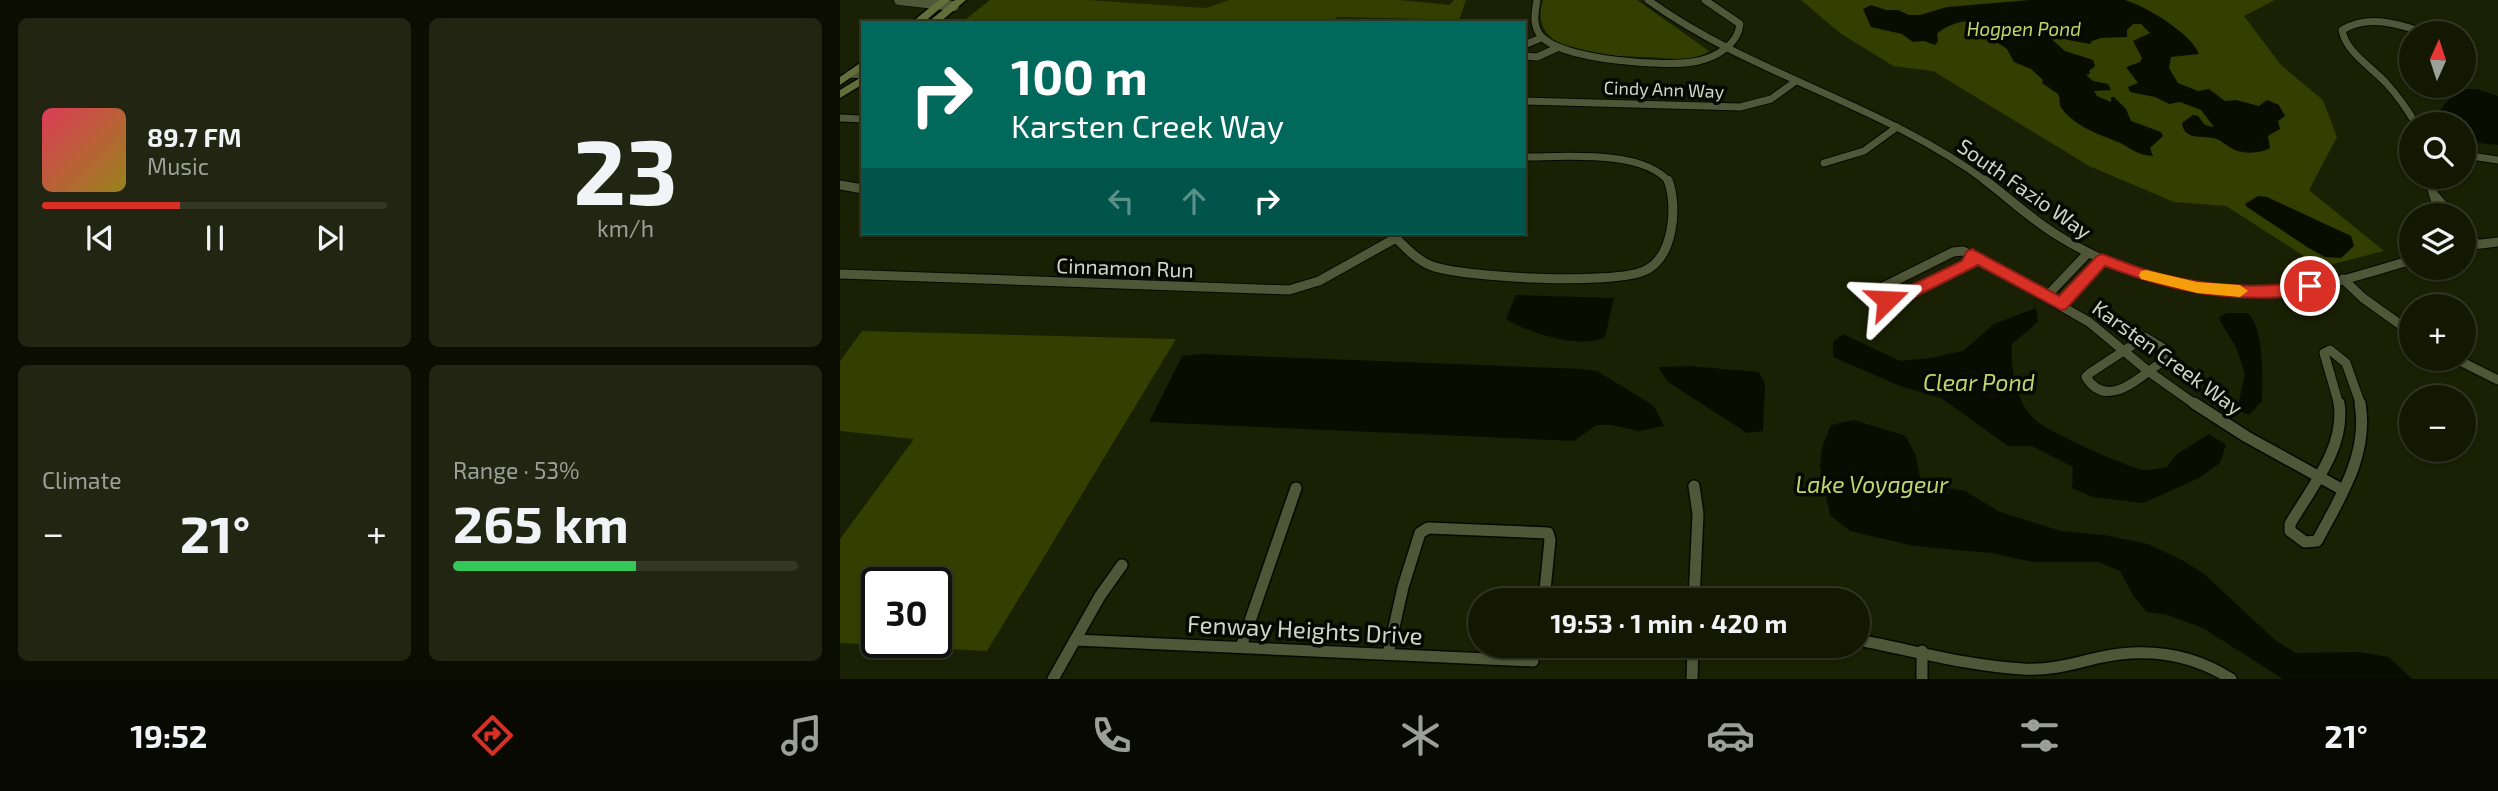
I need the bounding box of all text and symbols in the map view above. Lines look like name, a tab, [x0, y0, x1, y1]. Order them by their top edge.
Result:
water label: Hogpen Pond	[1967, 17, 2081, 40]
north arrow	[2399, 21, 2476, 98]
map controls	[2399, 21, 2476, 462]
text: 100 m	[1011, 46, 1148, 105]
icon: right	[896, 49, 987, 140]
street label: Cindy Ann Way	[1603, 76, 1725, 102]
text: Karsten Creek Way	[1011, 106, 1284, 144]
button: search	[2399, 112, 2476, 189]
text: 23	[573, 114, 678, 223]
text: 89.7 FM	[147, 121, 242, 152]
street label: South Fazio Way	[1953, 133, 2097, 243]
text: Music	[147, 152, 209, 180]
icon: left	[1102, 182, 1140, 220]
icon: ahead	[1175, 182, 1213, 220]
icon: right	[1248, 182, 1286, 220]
button: layers	[2399, 203, 2476, 280]
text: km/h	[597, 214, 654, 242]
icon: previous	[81, 219, 119, 257]
icon: pause	[196, 219, 234, 257]
icon: next	[311, 219, 349, 257]
street label: Cinnamon Run	[1056, 252, 1194, 282]
pin	[2280, 256, 2340, 316]
position arrow	[1850, 263, 1924, 337]
icon: arrive	[2291, 267, 2329, 305]
street label: Karsten Creek Way	[2088, 294, 2248, 420]
button: +	[2399, 294, 2476, 371]
water label: Clear Pond	[1923, 368, 2035, 396]
button: −	[2399, 385, 2476, 462]
text: Range · 53%	[453, 456, 580, 484]
text: Climate	[42, 466, 122, 494]
water label: Lake Voyageur	[1796, 470, 1949, 498]
text: 265 km	[453, 491, 629, 553]
text: 21°	[180, 501, 250, 563]
text: −	[42, 509, 64, 555]
text: +	[366, 509, 387, 555]
speed limit sign: 30	[861, 567, 952, 658]
text: 19:53 · 1 min · 420 m	[1550, 607, 1788, 638]
street label: Fenway Heights Drive	[1187, 608, 1423, 650]
icon: directions	[468, 711, 517, 760]
icon: music	[777, 711, 826, 760]
icon: phone	[1087, 711, 1136, 760]
icon: climate	[1396, 711, 1445, 760]
icon: car	[1706, 711, 1755, 760]
icon: filters	[2015, 711, 2064, 760]
text: 19:52	[130, 716, 207, 754]
text: 21°	[2324, 716, 2368, 754]

